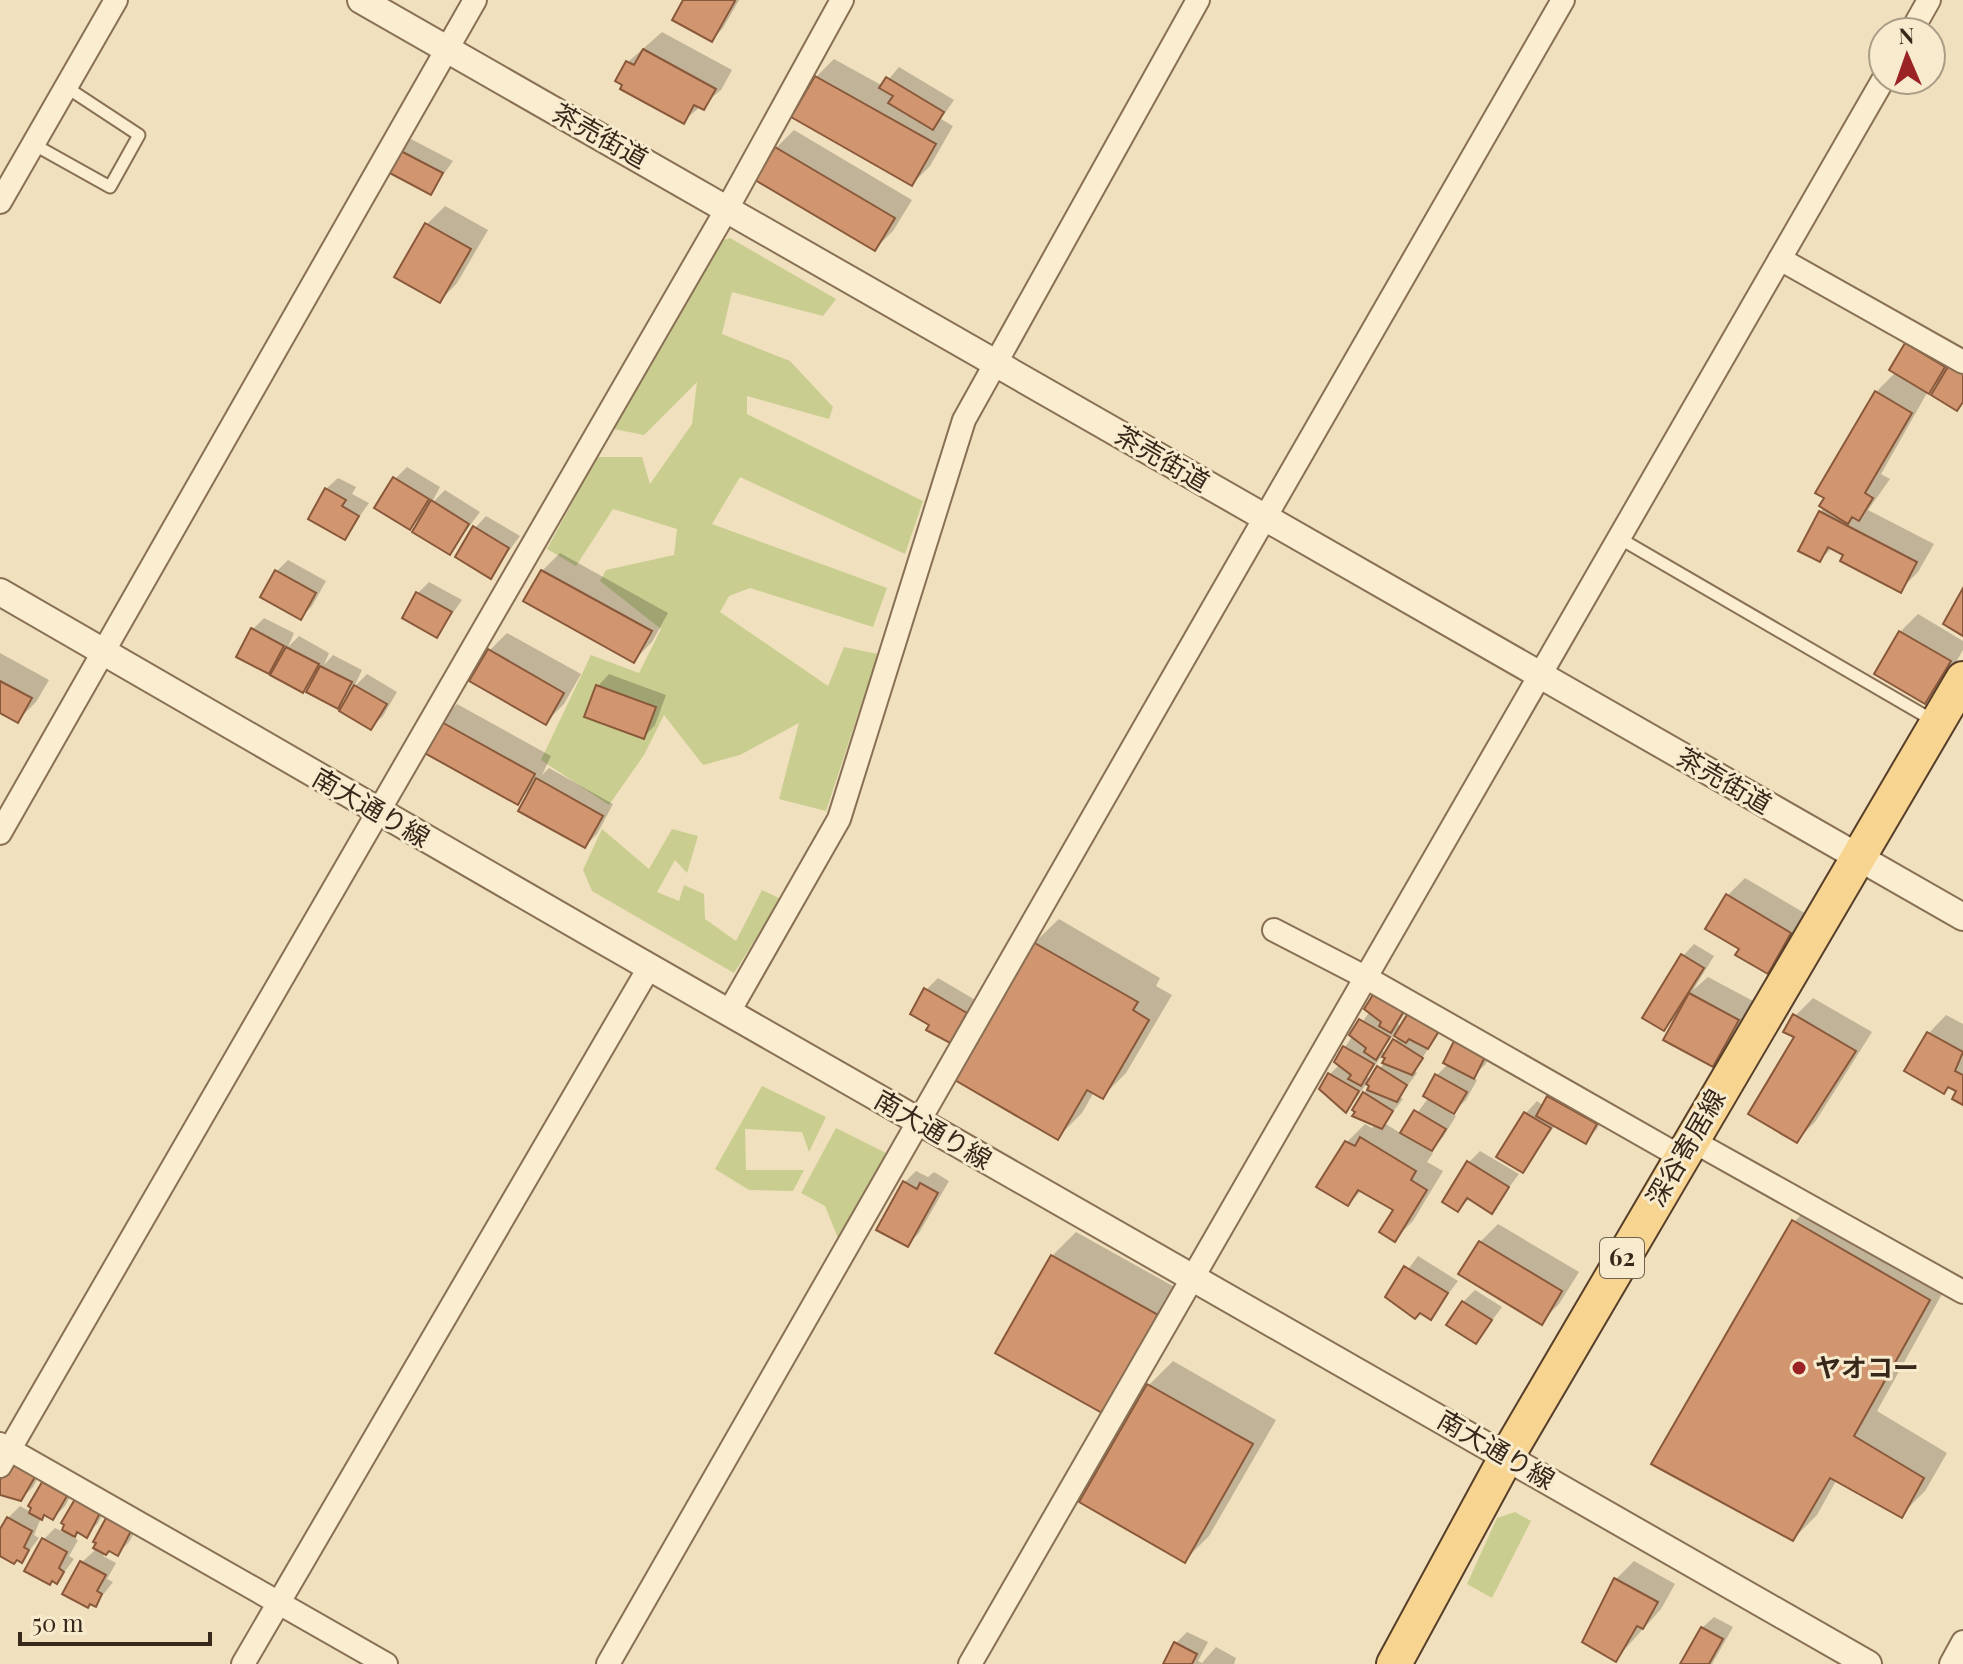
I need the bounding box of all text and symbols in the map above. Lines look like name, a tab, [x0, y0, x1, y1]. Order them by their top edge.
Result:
north arrow	[1867, 16, 1947, 96]
text: N	[1898, 20, 1915, 50]
street label: 茶売街道	[547, 94, 655, 175]
street label: 茶売街道	[1109, 417, 1217, 499]
street label: 茶売街道	[1671, 739, 1779, 821]
street label: 南大通り線	[307, 759, 437, 854]
street label: 南大通り線	[869, 1081, 999, 1176]
street label: 深谷寄居線	[1637, 1082, 1732, 1212]
road number: 62	[1600, 1238, 1644, 1278]
place label: ヤオコー	[1815, 1349, 1919, 1384]
marker: ヤオコー	[1790, 1359, 1808, 1377]
street label: 南大通り線	[1432, 1401, 1562, 1496]
scale bar	[20, 1596, 210, 1646]
text: 50 m	[32, 1606, 84, 1638]

